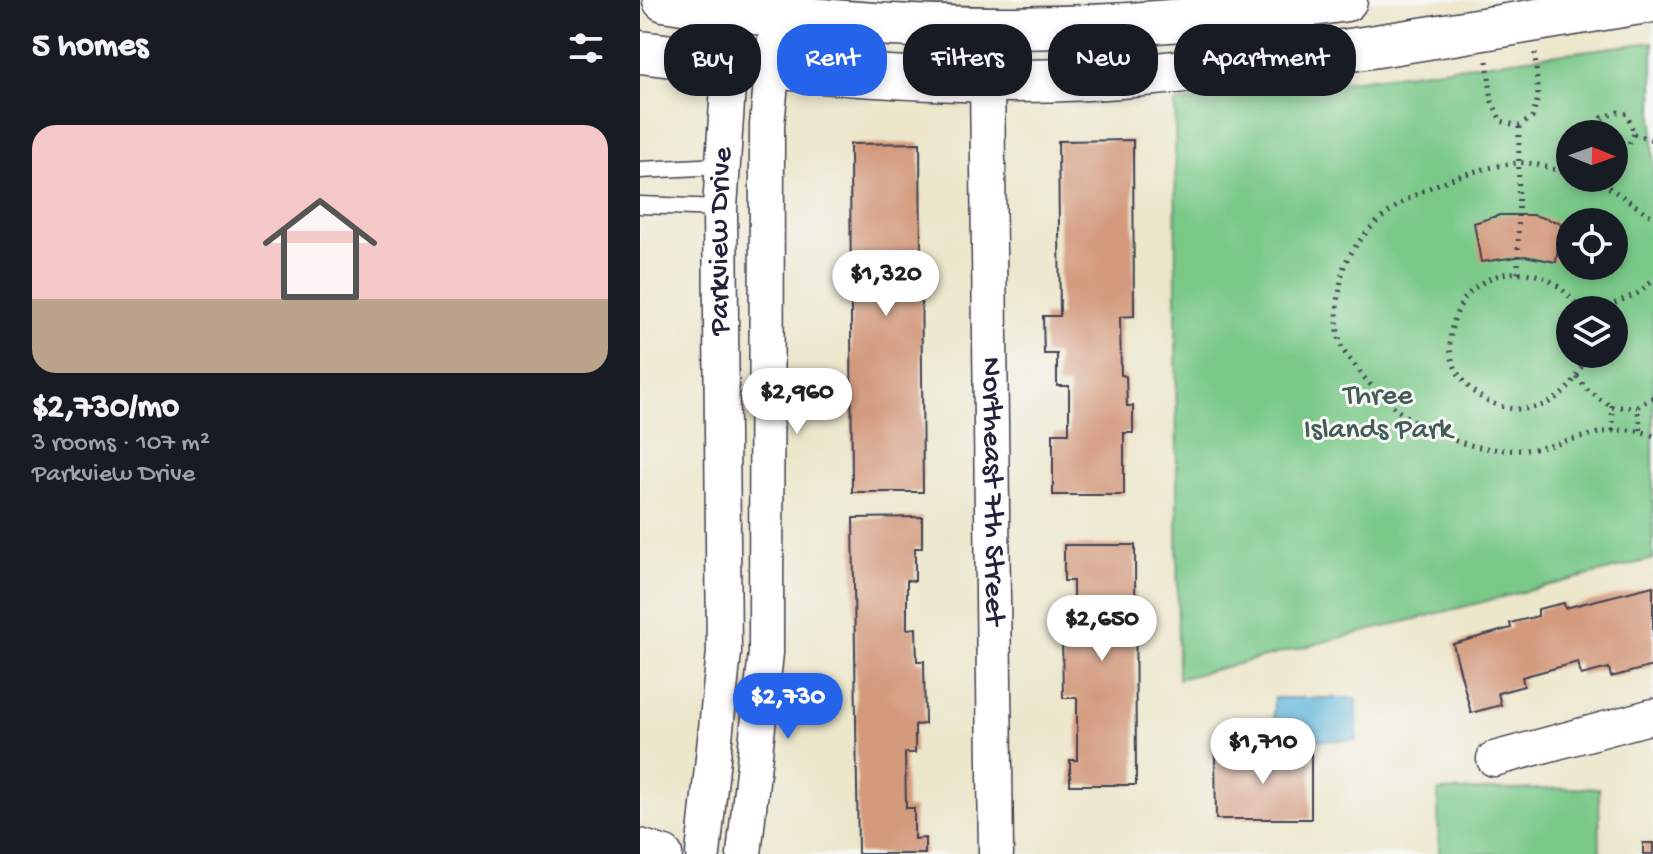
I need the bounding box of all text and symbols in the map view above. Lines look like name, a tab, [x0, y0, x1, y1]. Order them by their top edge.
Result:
chip: Buy	[664, 24, 761, 96]
chip: Rent	[777, 24, 887, 96]
chip: Filters	[903, 24, 1032, 96]
chip: New	[1048, 24, 1158, 96]
chip: Apartment	[1174, 24, 1356, 96]
icon: filters	[564, 26, 608, 70]
text: 5 homes	[32, 28, 148, 68]
north arrow	[1556, 120, 1628, 192]
map controls	[1556, 120, 1628, 368]
street label: Parkview Drive	[702, 145, 742, 336]
icon: home	[248, 177, 392, 321]
button: locate	[1556, 208, 1628, 280]
pin: $1,320	[821, 250, 951, 318]
text: $1,320	[850, 260, 922, 291]
button: layers	[1556, 296, 1628, 368]
street label: Northeast 7th Street	[973, 357, 1011, 628]
pin: $2,960	[732, 368, 862, 436]
text: $2,960	[760, 378, 834, 409]
park label: Three Islands Park	[1304, 380, 1455, 449]
text: $2,730/mo	[32, 389, 179, 429]
text: 3 rooms · 107 m²	[32, 429, 210, 460]
text: Parkview Drive	[32, 460, 195, 491]
pin: $2,650	[1037, 595, 1167, 663]
text: $2,650	[1065, 605, 1139, 636]
pin: $2,730	[723, 673, 853, 741]
text: $2,730	[751, 683, 825, 714]
pin: $1,710	[1198, 718, 1328, 786]
text: $1,710	[1228, 728, 1298, 759]

